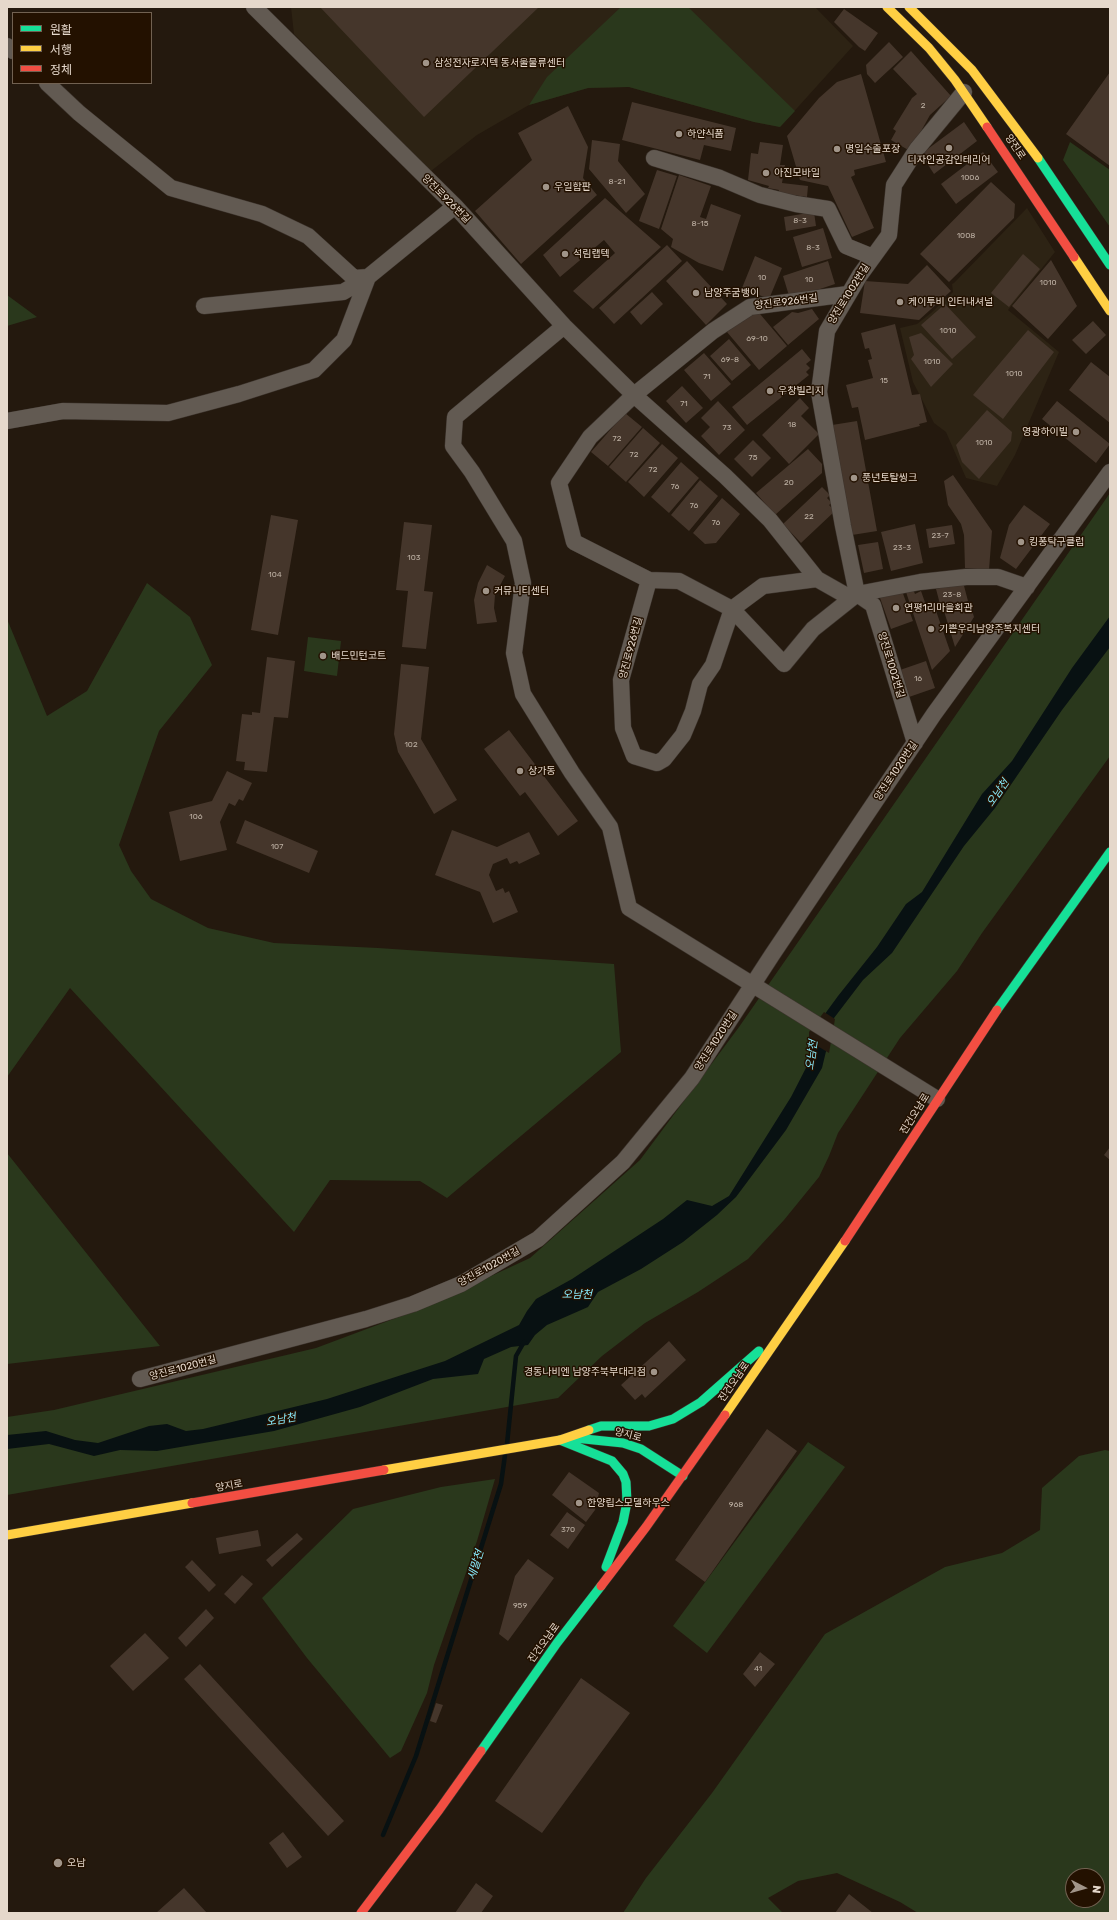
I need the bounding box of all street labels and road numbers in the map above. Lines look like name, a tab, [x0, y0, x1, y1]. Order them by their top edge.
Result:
street label: 양진로	[1002, 132, 1028, 162]
street label: 양진로926번길	[419, 172, 473, 226]
street label: 양진로1002번길	[826, 262, 872, 326]
street label: 양진로926번길	[754, 292, 818, 312]
street label: 양진로926번길	[617, 616, 645, 680]
street label: 양진로1002번길	[875, 630, 907, 700]
street label: 양진로1020번길	[872, 739, 920, 803]
street label: 양진로1020번길	[692, 1009, 740, 1073]
street label: 진건오남로	[898, 1091, 932, 1137]
street label: 양진로1020번길	[456, 1245, 522, 1289]
street label: 양진로1020번길	[148, 1353, 218, 1383]
street label: 진건오남로	[716, 1360, 752, 1404]
street label: 양지로	[613, 1426, 643, 1444]
street label: 양지로	[214, 1478, 244, 1494]
street label: 진건오남로	[526, 1621, 562, 1665]

